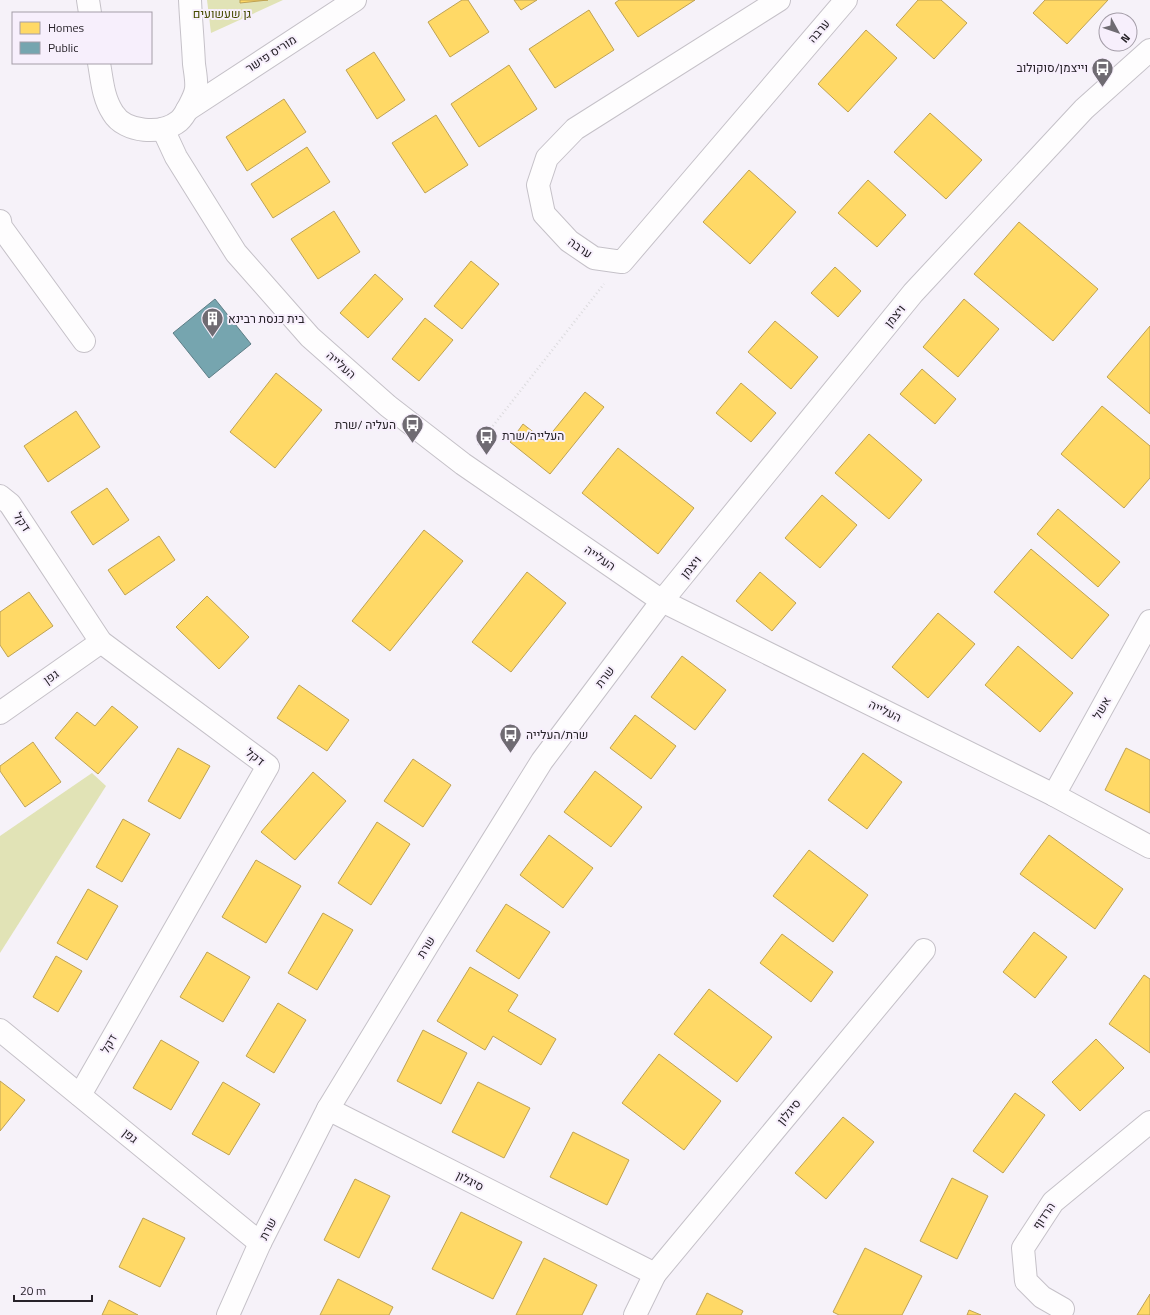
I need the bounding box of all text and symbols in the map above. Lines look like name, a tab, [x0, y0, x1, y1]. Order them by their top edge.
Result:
park label: גן שעשועים	[193, 4, 252, 23]
legend	[12, 12, 152, 64]
north arrow	[1098, 12, 1138, 52]
street label: ערבה	[803, 15, 834, 47]
text: Homes	[48, 18, 84, 37]
street label: מוריס פישר	[241, 30, 300, 77]
text: N	[1117, 30, 1134, 46]
text: Public	[48, 38, 78, 57]
bus stop icon: וייצמן/סוקולוב	[1090, 55, 1116, 88]
place label: וייצמן/סוקולוב	[1016, 58, 1088, 77]
street label: ערבה	[564, 232, 596, 263]
street label: ויצמן	[879, 300, 910, 331]
building icon: בית כנסת רבינא	[199, 306, 225, 339]
place label: בית כנסת רבינא	[228, 309, 305, 328]
street label: העלייה	[322, 346, 360, 383]
bus stop icon: העליה /שרת	[399, 412, 425, 445]
place label: העליה /שרת	[335, 415, 396, 434]
bus stop icon: העלייה/שרת	[473, 423, 499, 456]
place label: העלייה/שרת	[502, 426, 564, 445]
street label: דקל	[9, 508, 36, 535]
street label: העלייה	[581, 540, 620, 575]
street label: ויצמן	[675, 551, 706, 582]
street label: שרת	[590, 662, 619, 692]
street label: גפן	[39, 664, 63, 689]
street label: אשל	[1088, 693, 1116, 723]
street label: העלייה	[866, 694, 905, 727]
bus stop icon: שרת/העלייה	[497, 722, 523, 755]
place label: שרת/העלייה	[526, 725, 588, 744]
street label: דקל	[242, 743, 269, 770]
street label: שרת	[412, 932, 440, 961]
street label: דקל	[95, 1030, 122, 1057]
street label: סיגלון	[772, 1094, 805, 1129]
street label: גפן	[118, 1123, 143, 1148]
street label: סיגלון	[453, 1165, 487, 1196]
street label: הרדוף	[1027, 1198, 1060, 1233]
street label: שרת	[254, 1214, 281, 1243]
scale bar	[14, 1277, 92, 1303]
text: 20 m	[20, 1281, 46, 1300]

